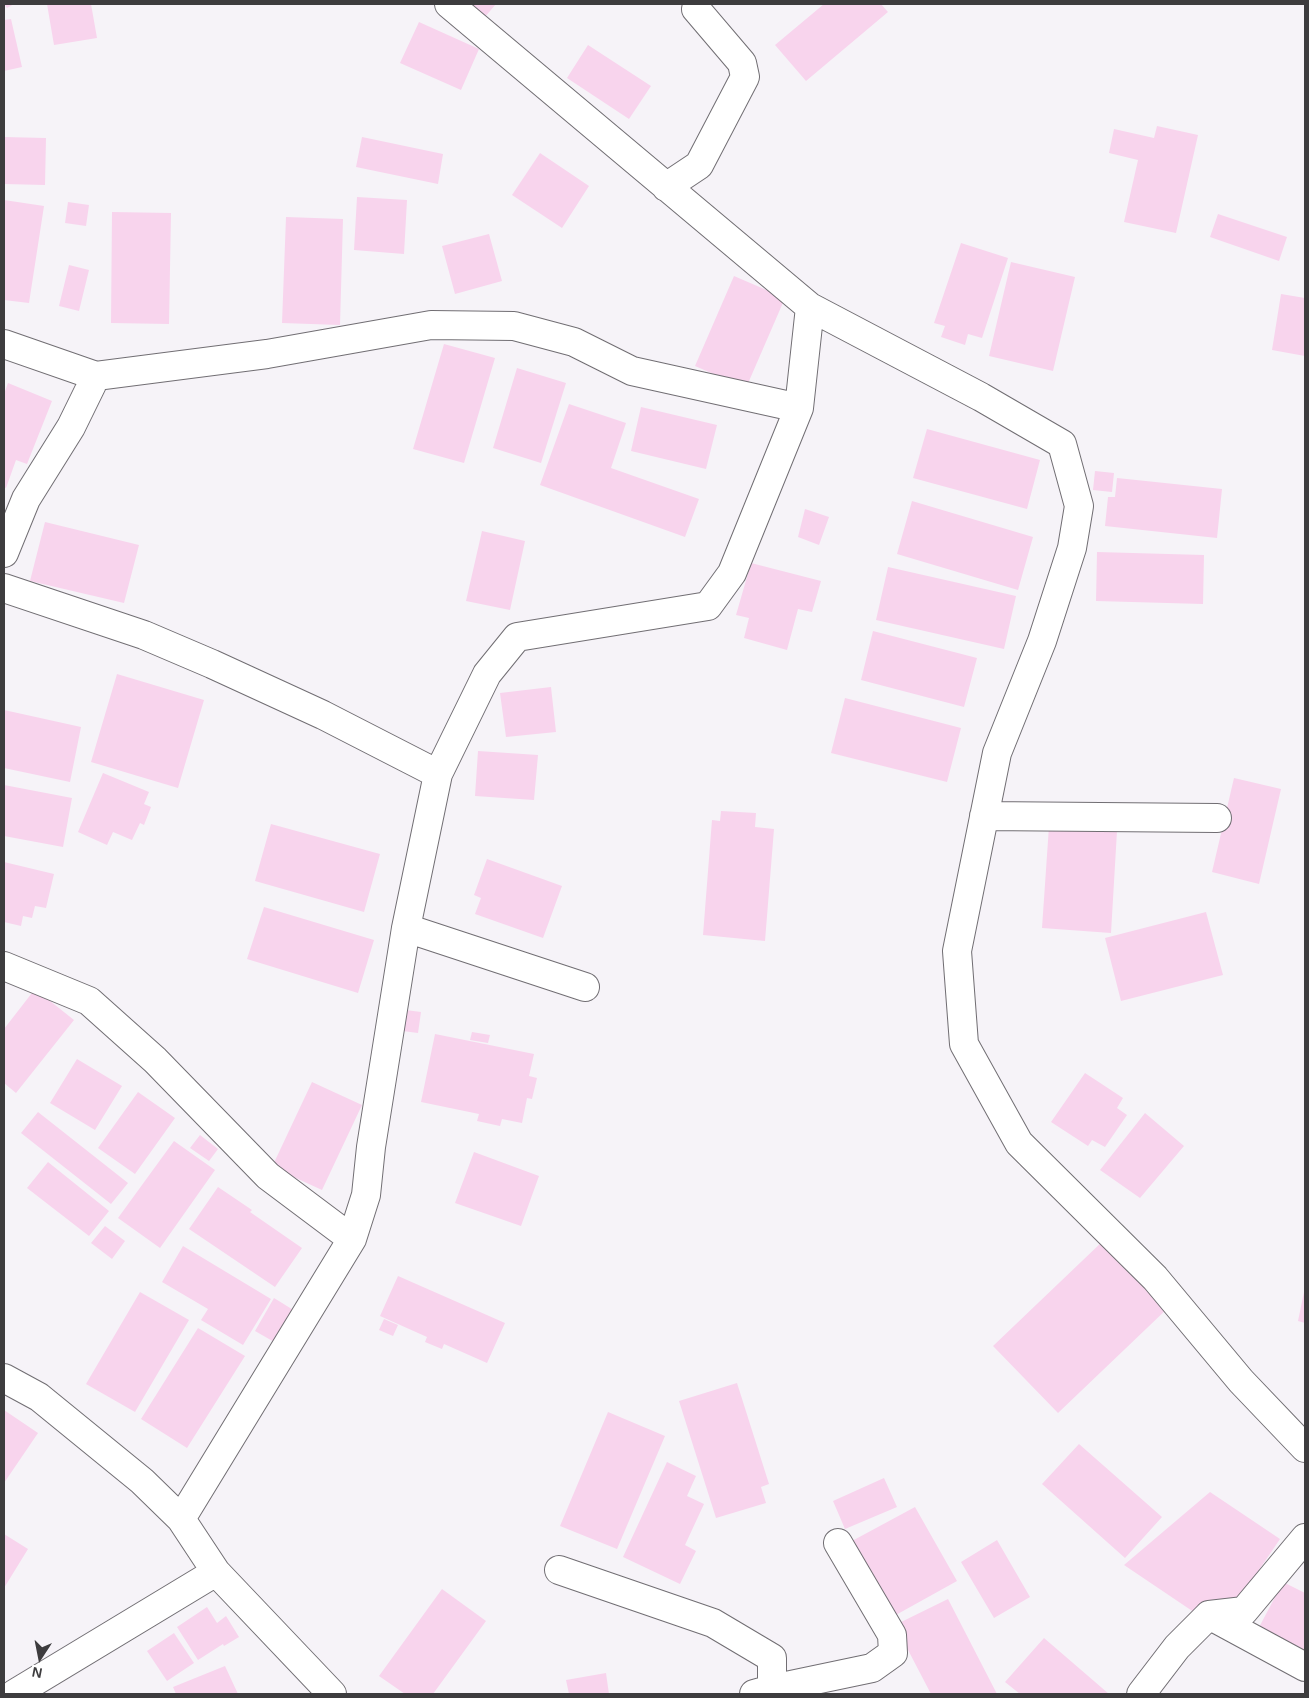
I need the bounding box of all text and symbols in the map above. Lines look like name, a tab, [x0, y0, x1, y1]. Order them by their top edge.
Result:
north arrow	[15, 1633, 65, 1683]
text: N	[31, 1664, 44, 1682]

